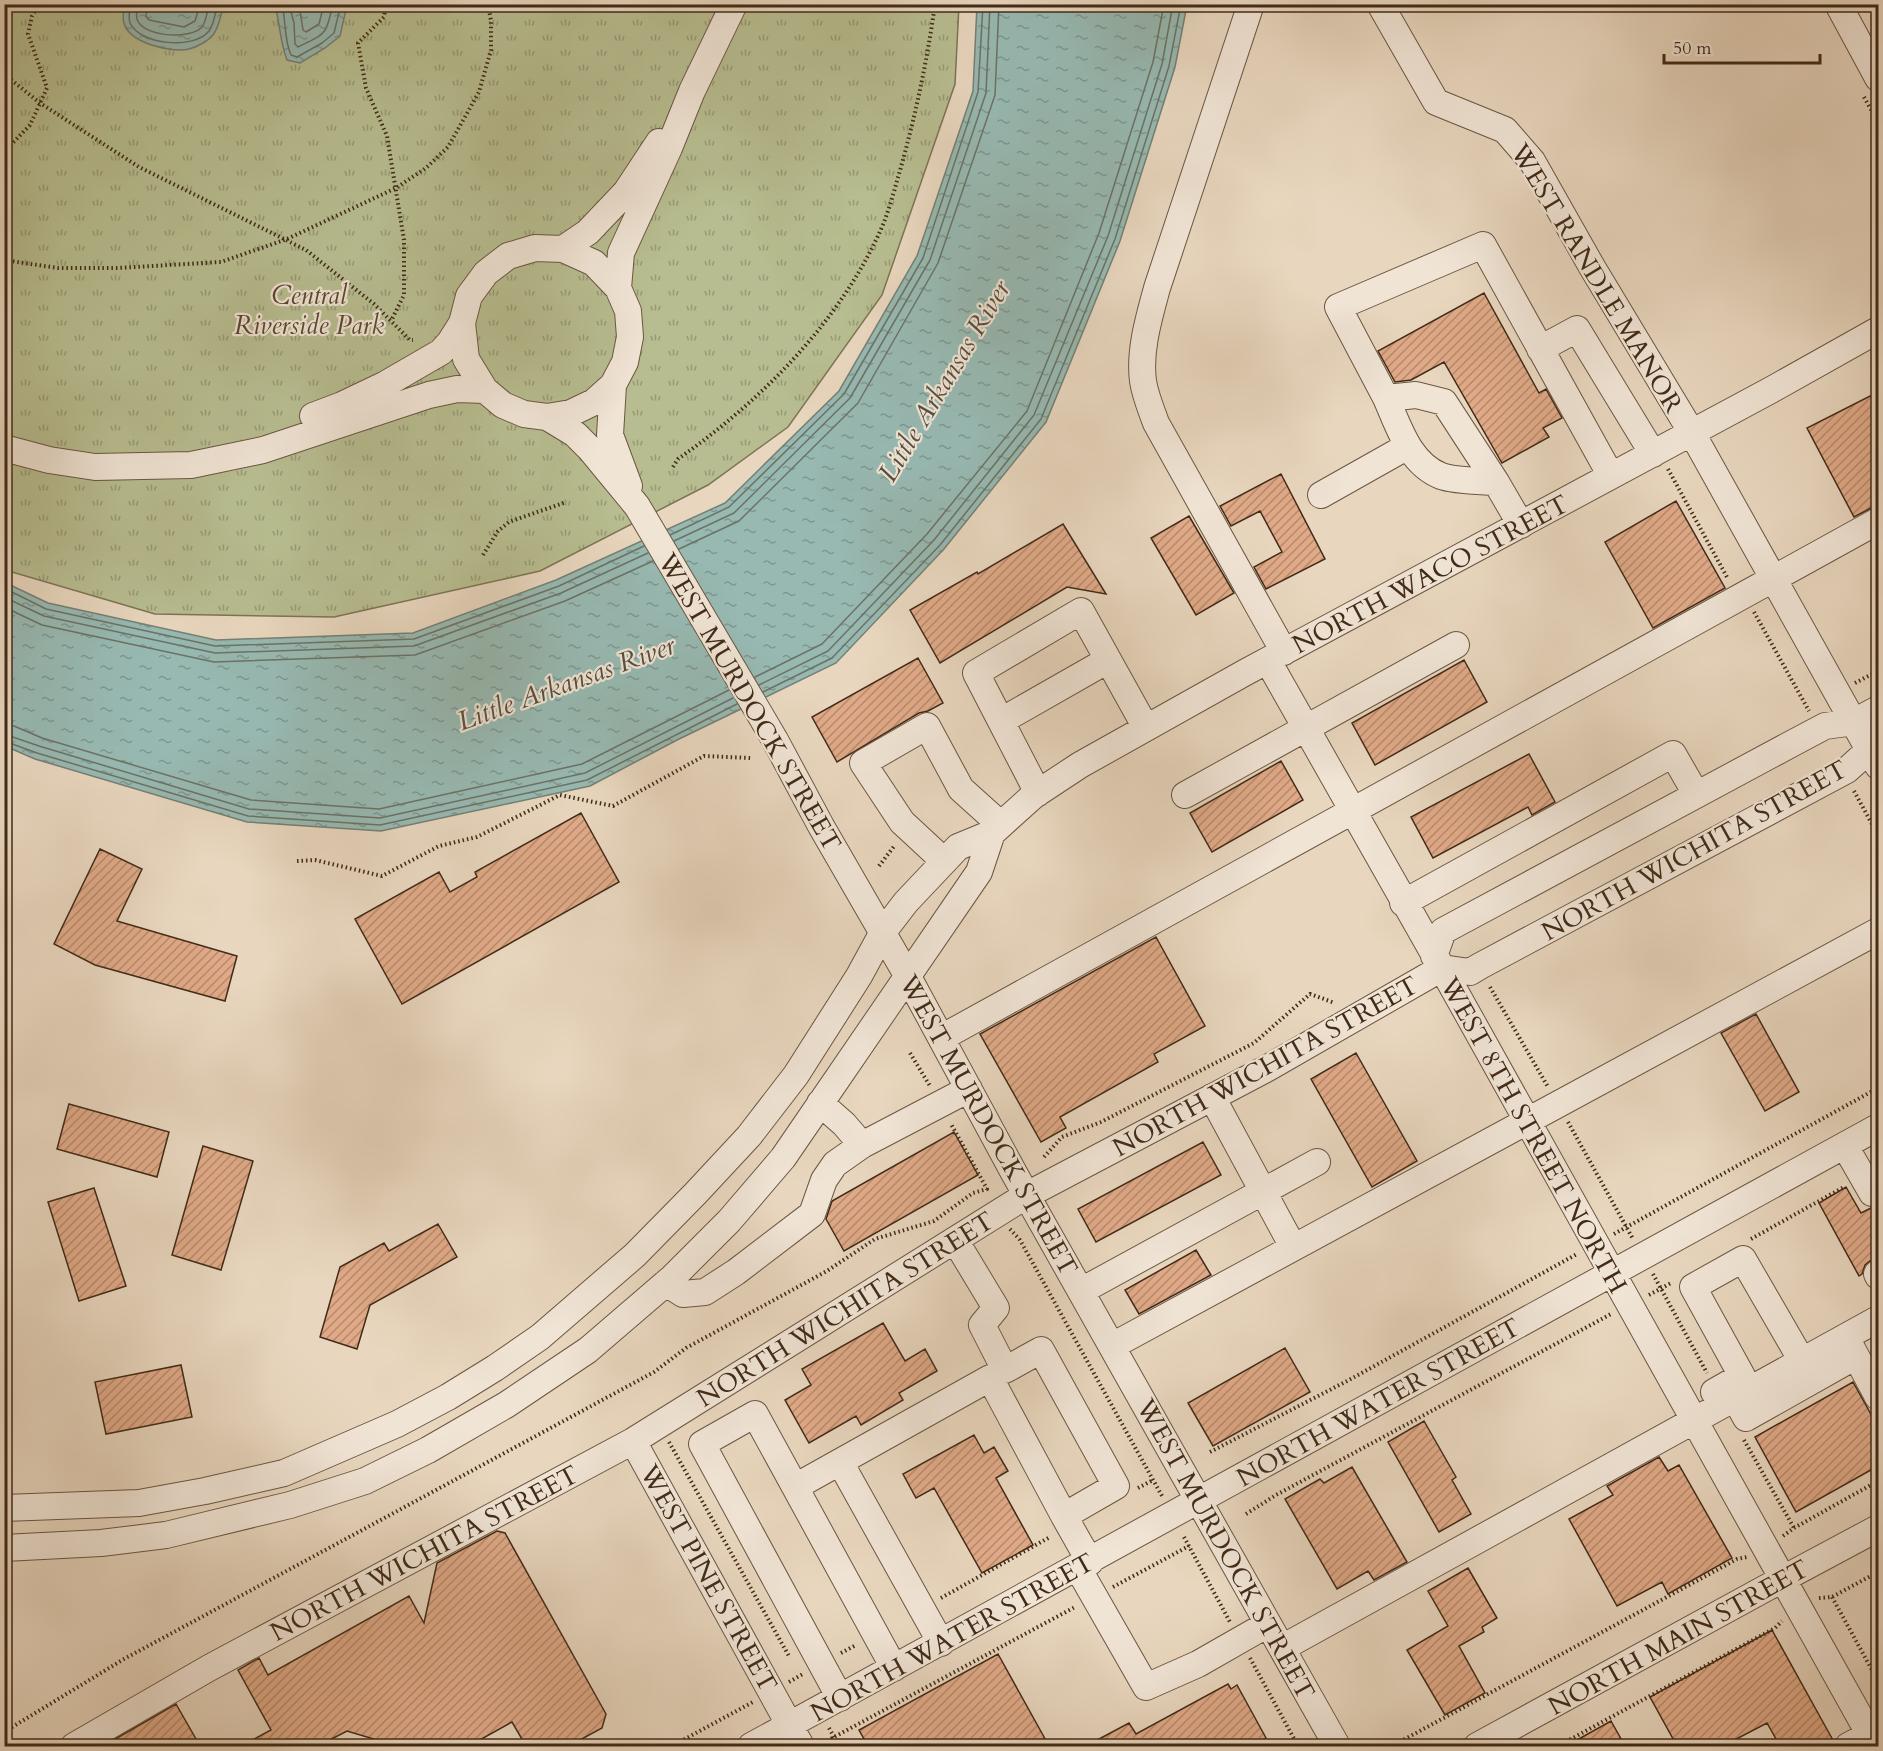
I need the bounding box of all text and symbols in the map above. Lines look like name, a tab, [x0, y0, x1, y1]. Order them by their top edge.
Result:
scale bar	[1664, 27, 1820, 65]
text: 50 m	[1673, 36, 1712, 61]
street label: WEST RANDLE MANOR	[1502, 136, 1691, 419]
water label: Little Arkansas River	[870, 272, 1020, 489]
park label: Central Riverside Park	[234, 278, 384, 343]
street label: NORTH WACO STREET	[1286, 487, 1575, 662]
street label: WEST MURDOCK STREET	[649, 546, 849, 858]
water label: Little Arkansas River	[452, 626, 681, 740]
street label: NORTH WICHITA STREET	[1535, 752, 1853, 949]
street label: WEST MURDOCK STREET	[891, 968, 1086, 1282]
street label: NORTH WICHITA STREET	[1106, 968, 1424, 1165]
street label: WEST 8TH STREET NORTH	[1431, 970, 1635, 1300]
street label: NORTH WICHITA STREET	[690, 1203, 1001, 1416]
street label: NORTH WATER STREET	[1230, 1310, 1526, 1495]
street label: WEST MURDOCK STREET	[1128, 1392, 1323, 1706]
street label: NORTH WICHITA STREET	[264, 1457, 584, 1650]
street label: WEST PINE STREET	[631, 1458, 786, 1698]
street label: NORTH WATER STREET	[804, 1545, 1100, 1730]
street label: NORTH MAIN STREET	[1542, 1551, 1815, 1724]

